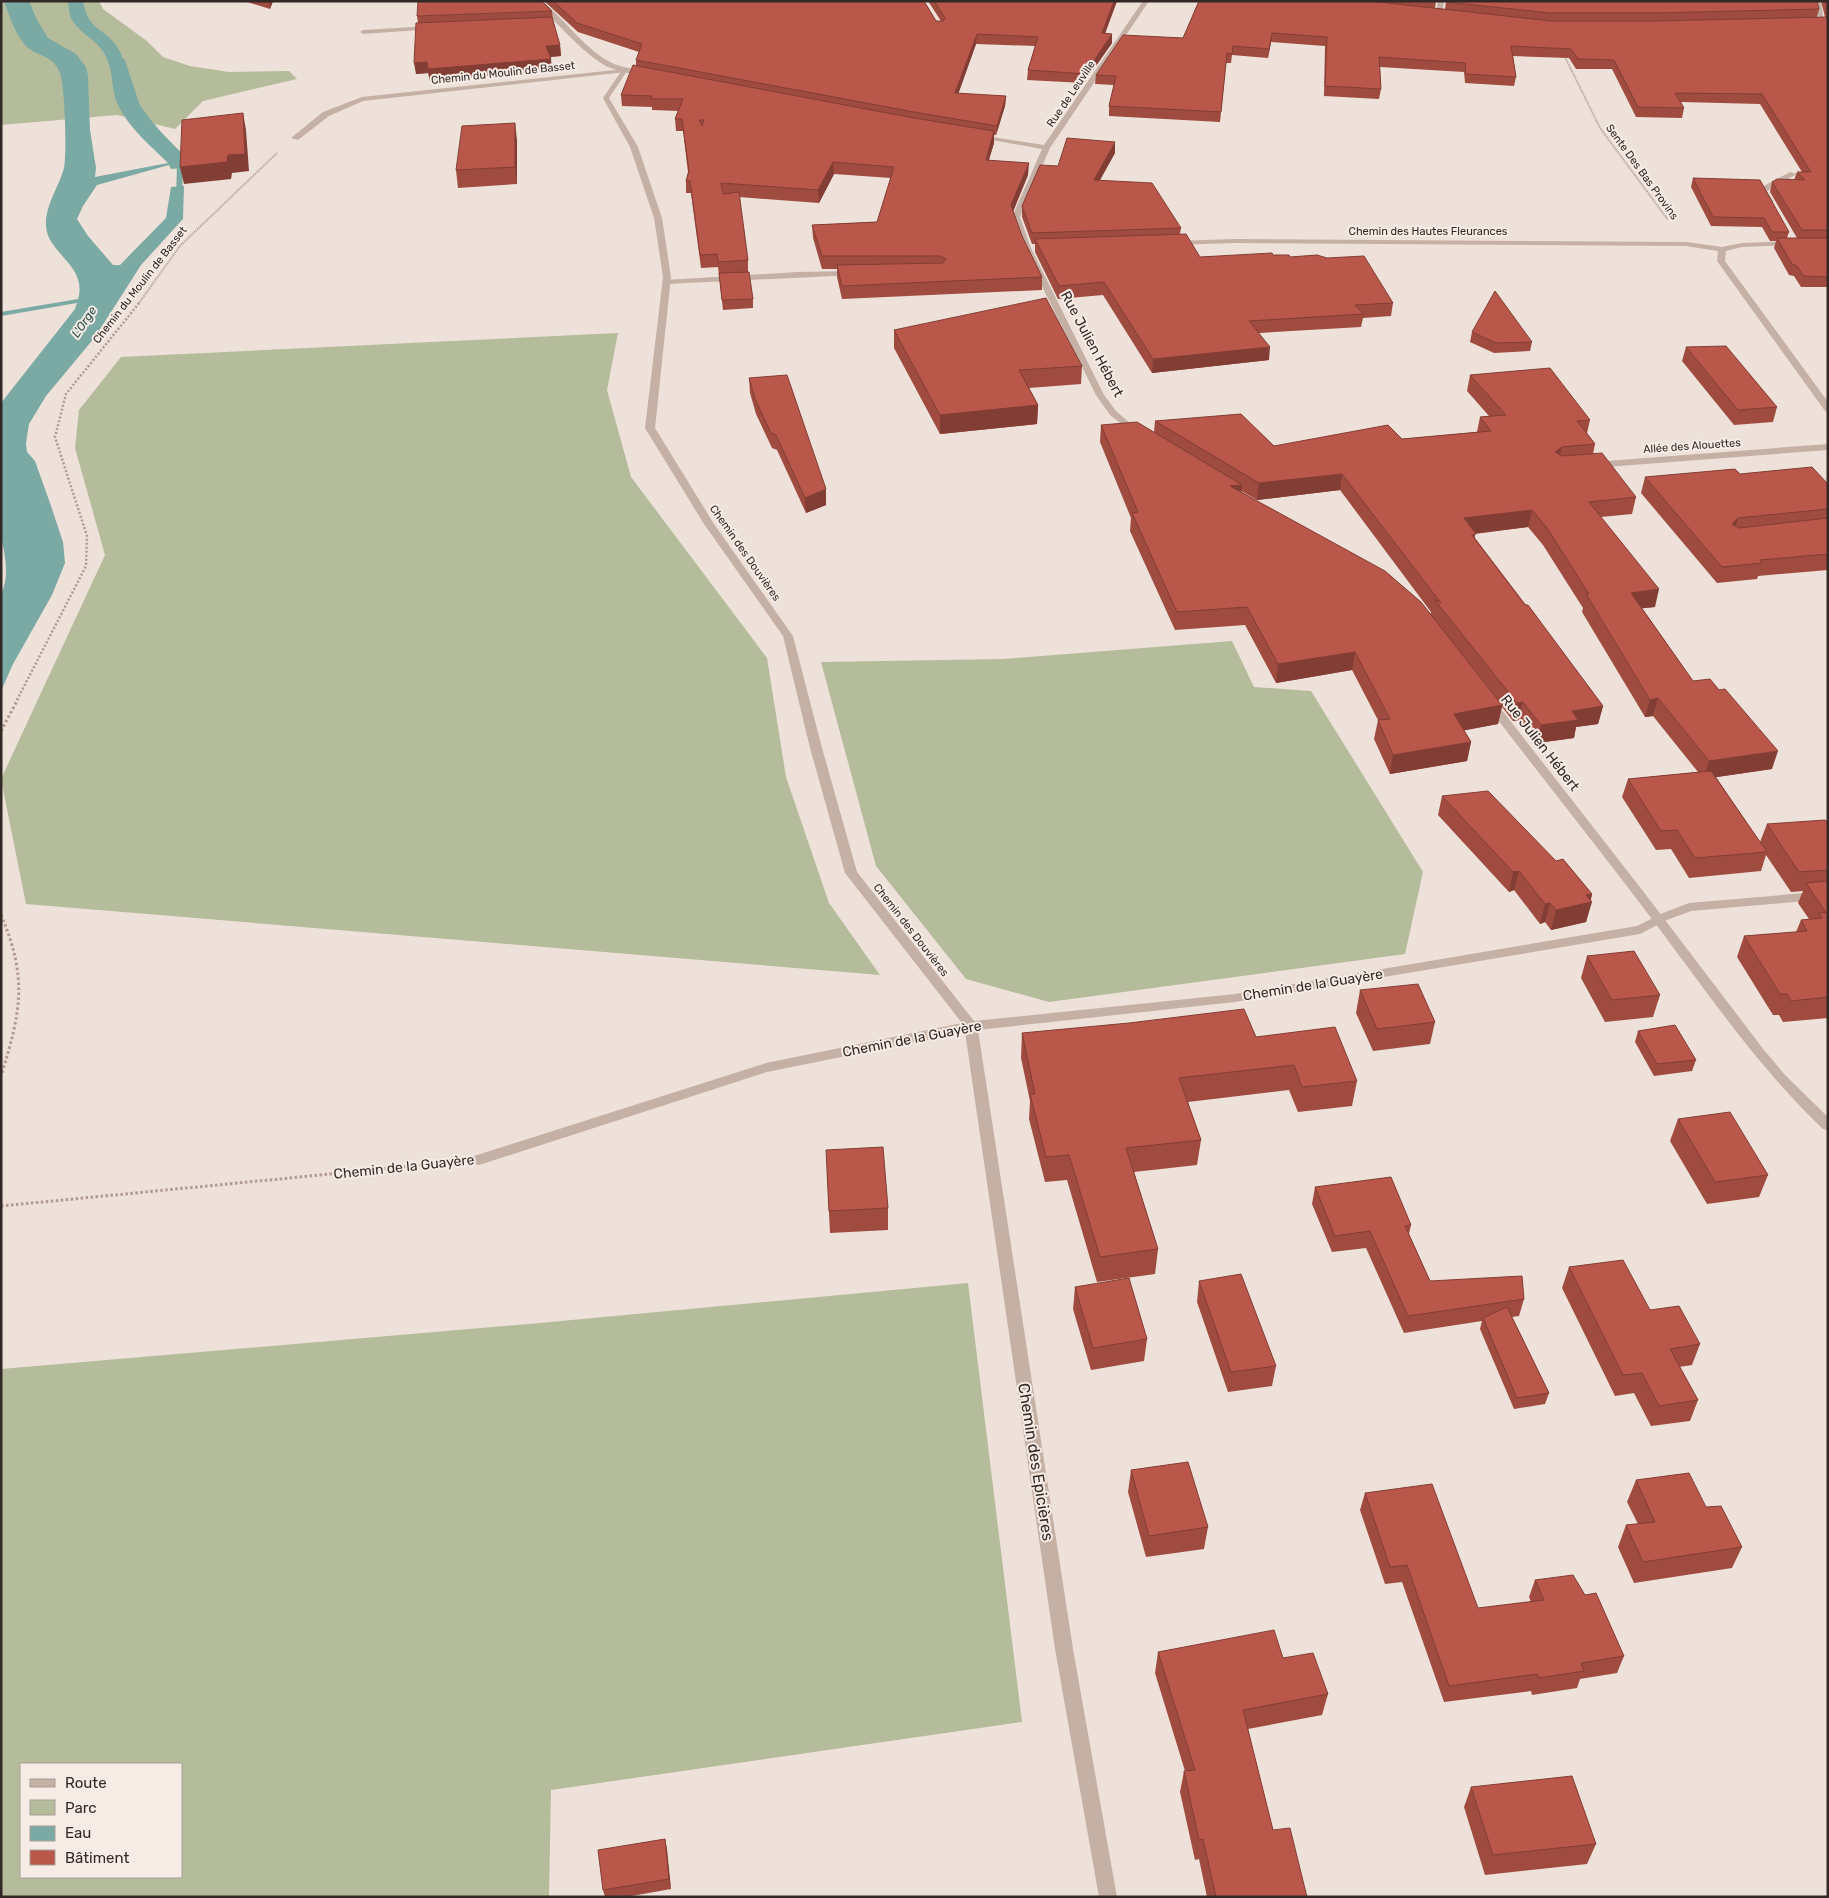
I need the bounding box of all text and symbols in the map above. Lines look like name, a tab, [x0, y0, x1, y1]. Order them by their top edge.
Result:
street label: Rue de Leuville	[1044, 58, 1098, 130]
street label: Chemin du Moulin de Basset	[430, 59, 576, 87]
street label: Sente Des Bas Provins	[1603, 122, 1681, 223]
street label: Chemin du Moulin de Basset	[90, 223, 190, 346]
street label: Chemin des Hautes Fleurances	[1349, 225, 1508, 238]
street label: Rue Julien Hébert	[1057, 288, 1127, 400]
water label: L'Orge	[69, 304, 100, 340]
street label: Allée des Alouettes	[1643, 436, 1742, 456]
street label: Chemin des Douvières	[707, 502, 783, 604]
street label: Rue Julien Hébert	[1497, 691, 1583, 795]
street label: Chemin des Douvières	[871, 881, 952, 979]
street label: Chemin de la Guayère	[1242, 966, 1384, 1004]
street label: Chemin de la Guayère	[841, 1017, 983, 1061]
street label: Chemin de la Guayère	[333, 1151, 475, 1183]
street label: Chemin des Epicières	[1014, 1382, 1058, 1542]
legend	[20, 1763, 182, 1878]
text: Route	[65, 1774, 107, 1792]
text: Parc	[65, 1799, 97, 1817]
text: Eau	[65, 1824, 91, 1842]
text: Bâtiment	[65, 1849, 129, 1867]

